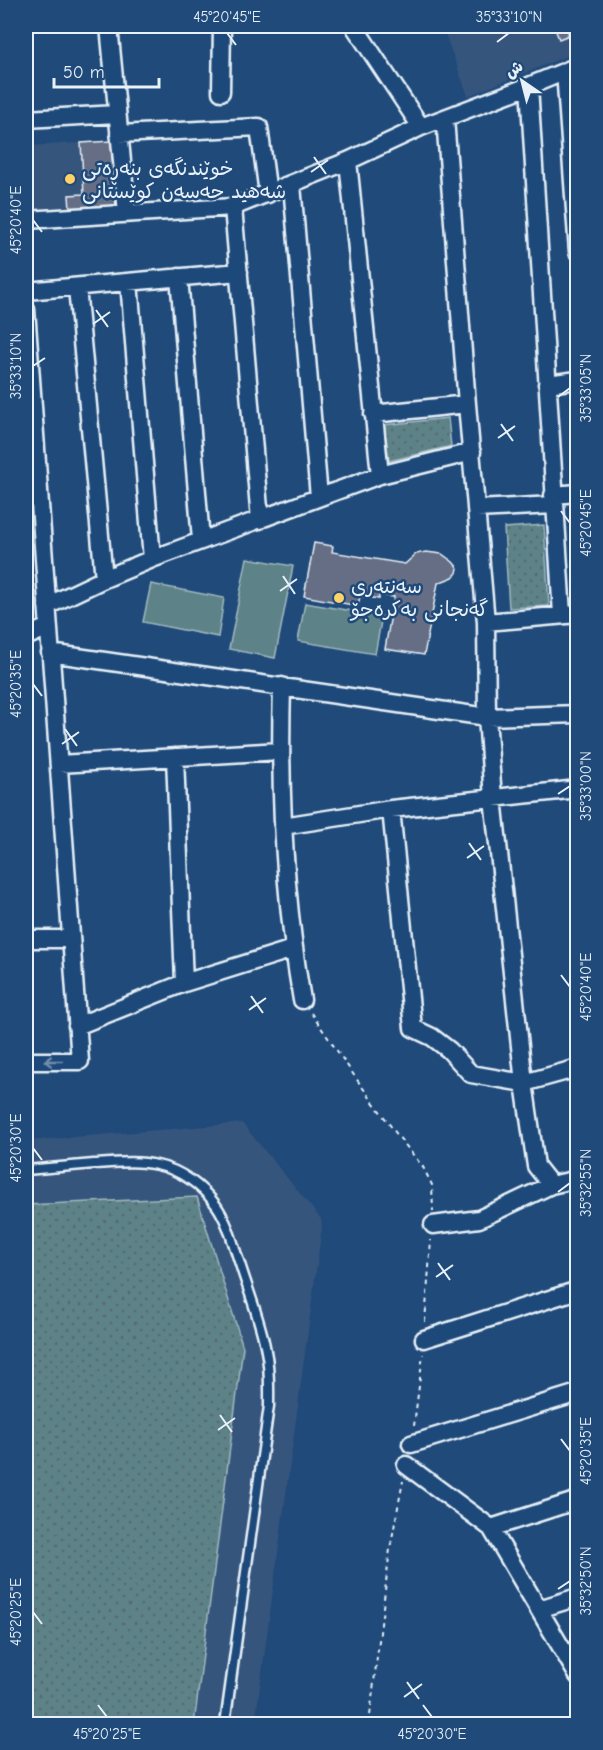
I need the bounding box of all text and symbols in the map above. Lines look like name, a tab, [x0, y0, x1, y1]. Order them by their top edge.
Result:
text: 45°20'45"E	[193, 8, 261, 26]
text: 35°33'10"N	[476, 8, 542, 26]
scale bar	[54, 51, 159, 89]
north arrow	[492, 51, 552, 111]
text: ش	[502, 57, 526, 82]
text: 50 m	[63, 62, 105, 83]
place label: خوێندنگەی بنەڕەتی شەهید حەسەن کوێستانی	[82, 157, 286, 204]
marker: خوێندنگەی بنەڕەتی شەهید حەسەن کوێستانی	[63, 172, 77, 186]
text: 45°20'40"E	[7, 186, 25, 254]
text: 35°33'10"N	[7, 333, 25, 399]
text: 35°33'05"N	[577, 354, 595, 422]
text: 45°20'45"E	[577, 489, 595, 557]
place label: سەنتەری گەنجانی بەکرەجۆ	[349, 575, 488, 622]
marker: سەنتەری گەنجانی بەکرەجۆ	[332, 591, 346, 605]
text: 45°20'35"E	[7, 650, 25, 718]
text: 35°33'00"N	[577, 751, 595, 821]
text: 45°20'40"E	[577, 953, 595, 1021]
one-way arrow	[43, 1055, 63, 1067]
text: 45°20'30"E	[7, 1114, 25, 1182]
text: 35°32'55"N	[577, 1149, 595, 1217]
text: 45°20'35"E	[577, 1417, 595, 1485]
text: 35°32'50"N	[577, 1546, 595, 1616]
text: 45°20'25"E	[7, 1578, 25, 1646]
text: 45°20'25"E	[73, 1725, 141, 1743]
text: 45°20'30"E	[398, 1725, 466, 1743]

